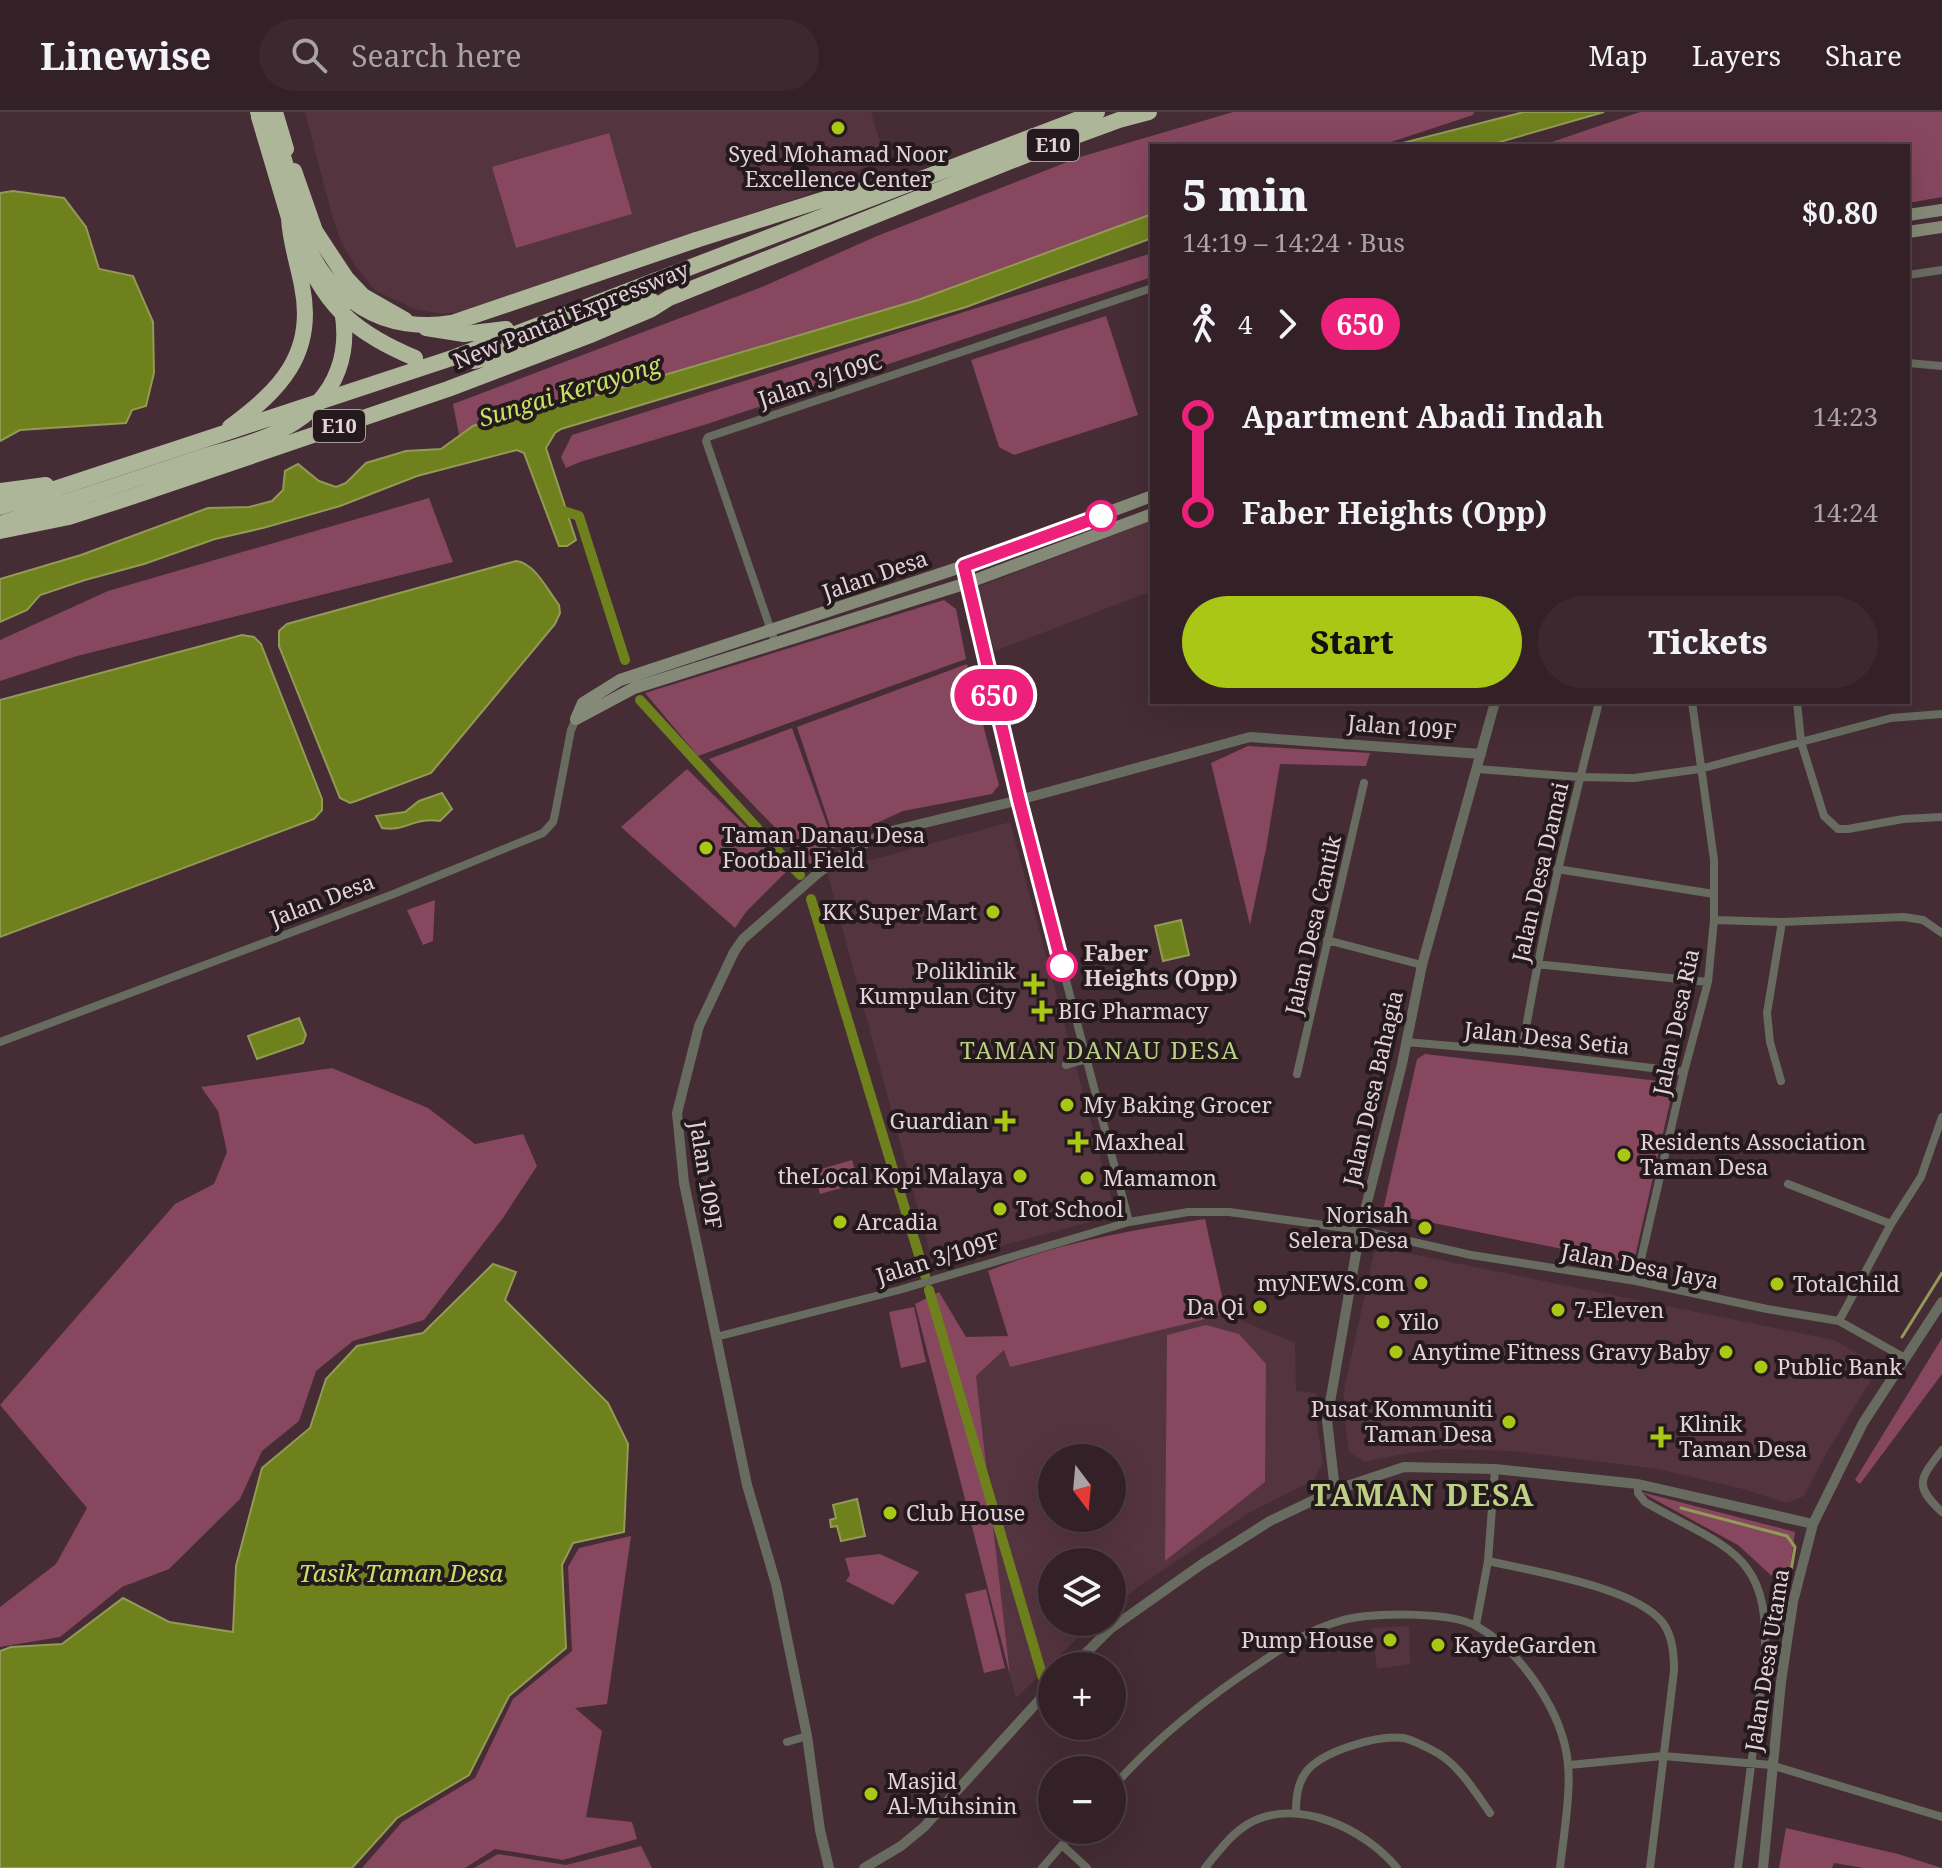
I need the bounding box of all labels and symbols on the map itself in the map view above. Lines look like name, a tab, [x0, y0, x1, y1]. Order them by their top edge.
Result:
marker: Syed Mohamad Noor Excellence Center	[829, 119, 847, 137]
road number: E10	[1027, 129, 1079, 161]
place label: Syed Mohamad Noor Excellence Center	[728, 138, 948, 193]
street label: New Pantai Expressway	[449, 253, 693, 375]
street label: Jalan 3/109C	[753, 345, 885, 413]
water label: Sungai Kerayong	[474, 347, 666, 434]
road number: E10	[313, 410, 365, 442]
unlabelled marker	[1086, 501, 1116, 531]
street label: Jalan Desa	[817, 542, 931, 606]
line badge: 650	[948, 669, 1040, 721]
street label: Jalan 109F	[1345, 706, 1458, 746]
street label: Jalan Desa Damai	[1504, 779, 1574, 966]
place label: Taman Danau Desa Football Field	[722, 819, 925, 874]
street label: Jalan Desa Cantik	[1277, 832, 1347, 1018]
marker: Taman Danau Desa Football Field	[697, 839, 715, 857]
street label: Jalan Desa	[264, 865, 378, 933]
place label: KK Super Mart	[822, 896, 977, 926]
marker: KK Super Mart	[984, 903, 1002, 921]
place label: Faber Heights (Opp)	[1084, 937, 1238, 992]
street label: Jalan Desa Ria	[1645, 946, 1705, 1099]
marker: Faber Heights (Opp)	[1047, 951, 1077, 981]
place label: Poliklinik Kumpulan City	[859, 955, 1017, 1010]
marker: Poliklinik Kumpulan City	[1023, 973, 1045, 995]
street label: Jalan Desa Bahagia	[1335, 987, 1409, 1189]
place label: BIG Pharmacy	[1058, 995, 1209, 1025]
marker: BIG Pharmacy	[1033, 1002, 1051, 1020]
street label: Jalan Desa Setia	[1462, 1013, 1631, 1061]
district label: TAMAN DANAU DESA	[960, 1033, 1240, 1066]
place label: My Baking Grocer	[1083, 1089, 1273, 1119]
marker: My Baking Grocer	[1058, 1096, 1076, 1114]
place label: Guardian	[889, 1105, 989, 1135]
marker: Guardian	[996, 1112, 1014, 1130]
street label: Jalan 109F	[683, 1118, 730, 1231]
place label: Maxheal	[1094, 1126, 1185, 1156]
place label: Residents Association Taman Desa	[1640, 1126, 1866, 1181]
marker: Maxheal	[1069, 1133, 1087, 1151]
marker: Residents Association Taman Desa	[1615, 1146, 1633, 1164]
place label: theLocal Kopi Malaya	[778, 1160, 1004, 1190]
place label: Mamamon	[1103, 1162, 1217, 1192]
marker: theLocal Kopi Malaya	[1011, 1167, 1029, 1185]
marker: Mamamon	[1078, 1169, 1096, 1187]
place label: Tot School	[1016, 1193, 1124, 1223]
place label: Norisah Selera Desa	[1289, 1199, 1409, 1254]
marker: Tot School	[991, 1200, 1009, 1218]
place label: Arcadia	[856, 1206, 938, 1236]
marker: Arcadia	[831, 1213, 849, 1231]
marker: Norisah Selera Desa	[1416, 1219, 1434, 1237]
street label: Jalan 3/109F	[871, 1224, 1003, 1290]
street label: Jalan Desa Jaya	[1558, 1235, 1721, 1295]
place label: myNEWS.com	[1257, 1267, 1405, 1297]
place label: TotalChild	[1793, 1268, 1900, 1298]
marker: myNEWS.com	[1412, 1274, 1430, 1292]
marker: TotalChild	[1768, 1275, 1786, 1293]
place label: Da Qi	[1187, 1291, 1244, 1321]
place label: 7-Eleven	[1574, 1294, 1664, 1324]
marker: Da Qi	[1251, 1298, 1269, 1316]
marker: 7-Eleven	[1549, 1301, 1567, 1319]
place label: Yilo	[1398, 1306, 1439, 1336]
marker: Yilo	[1374, 1313, 1392, 1331]
place label: Anytime Fitness	[1412, 1336, 1580, 1366]
place label: Gravy Baby	[1589, 1336, 1711, 1366]
marker: Anytime Fitness	[1387, 1343, 1405, 1361]
marker: Gravy Baby	[1717, 1343, 1735, 1361]
place label: Public Bank	[1777, 1351, 1902, 1381]
marker: Public Bank	[1752, 1358, 1770, 1376]
place label: Pusat Kommuniti Taman Desa	[1311, 1393, 1493, 1448]
place label: Klinik Taman Desa	[1679, 1408, 1807, 1463]
marker: Pusat Kommuniti Taman Desa	[1500, 1413, 1518, 1431]
marker: Klinik Taman Desa	[1650, 1426, 1672, 1448]
north arrow	[1038, 1444, 1126, 1532]
district label: TAMAN DESA	[1311, 1474, 1535, 1515]
place label: Club House	[906, 1497, 1025, 1527]
marker: Club House	[881, 1504, 899, 1522]
water label: Tasik Taman Desa	[299, 1556, 503, 1589]
street label: Jalan Desa Utama	[1737, 1567, 1795, 1754]
place label: Pump House	[1241, 1624, 1374, 1654]
place label: KaydeGarden	[1454, 1629, 1597, 1659]
marker: Pump House	[1381, 1631, 1399, 1649]
marker: KaydeGarden	[1429, 1636, 1447, 1654]
place label: Masjid Al-Muhsinin	[887, 1765, 1017, 1820]
marker: Masjid Al-Muhsinin	[862, 1785, 880, 1803]

